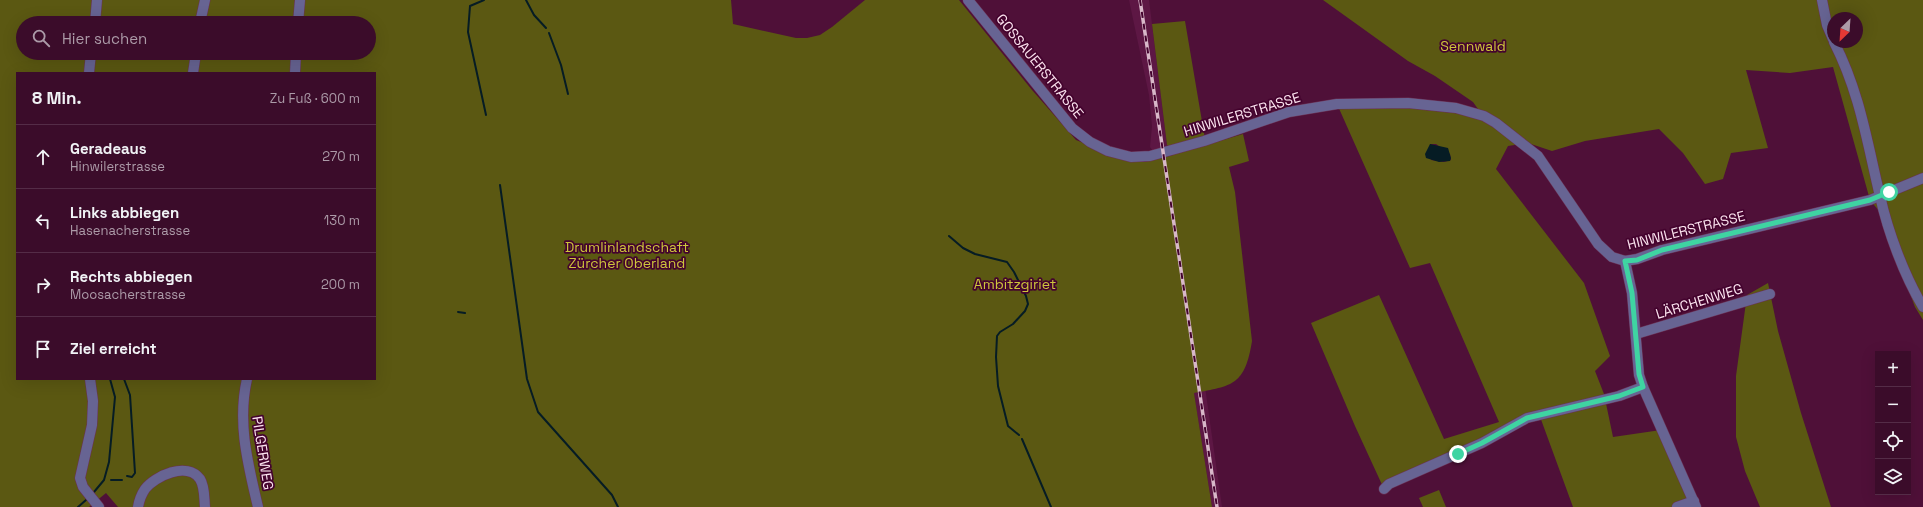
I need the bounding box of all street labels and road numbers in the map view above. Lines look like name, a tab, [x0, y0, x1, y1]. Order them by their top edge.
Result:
street label: GOSSAUERSTRASSE	[992, 10, 1088, 122]
street label: HINWILERSTRASSE	[1182, 88, 1303, 140]
street label: HINWILERSTRASSE	[1625, 207, 1747, 253]
street label: LÄRCHENWEG	[1653, 279, 1745, 323]
street label: PILGERWEG	[248, 415, 278, 491]

